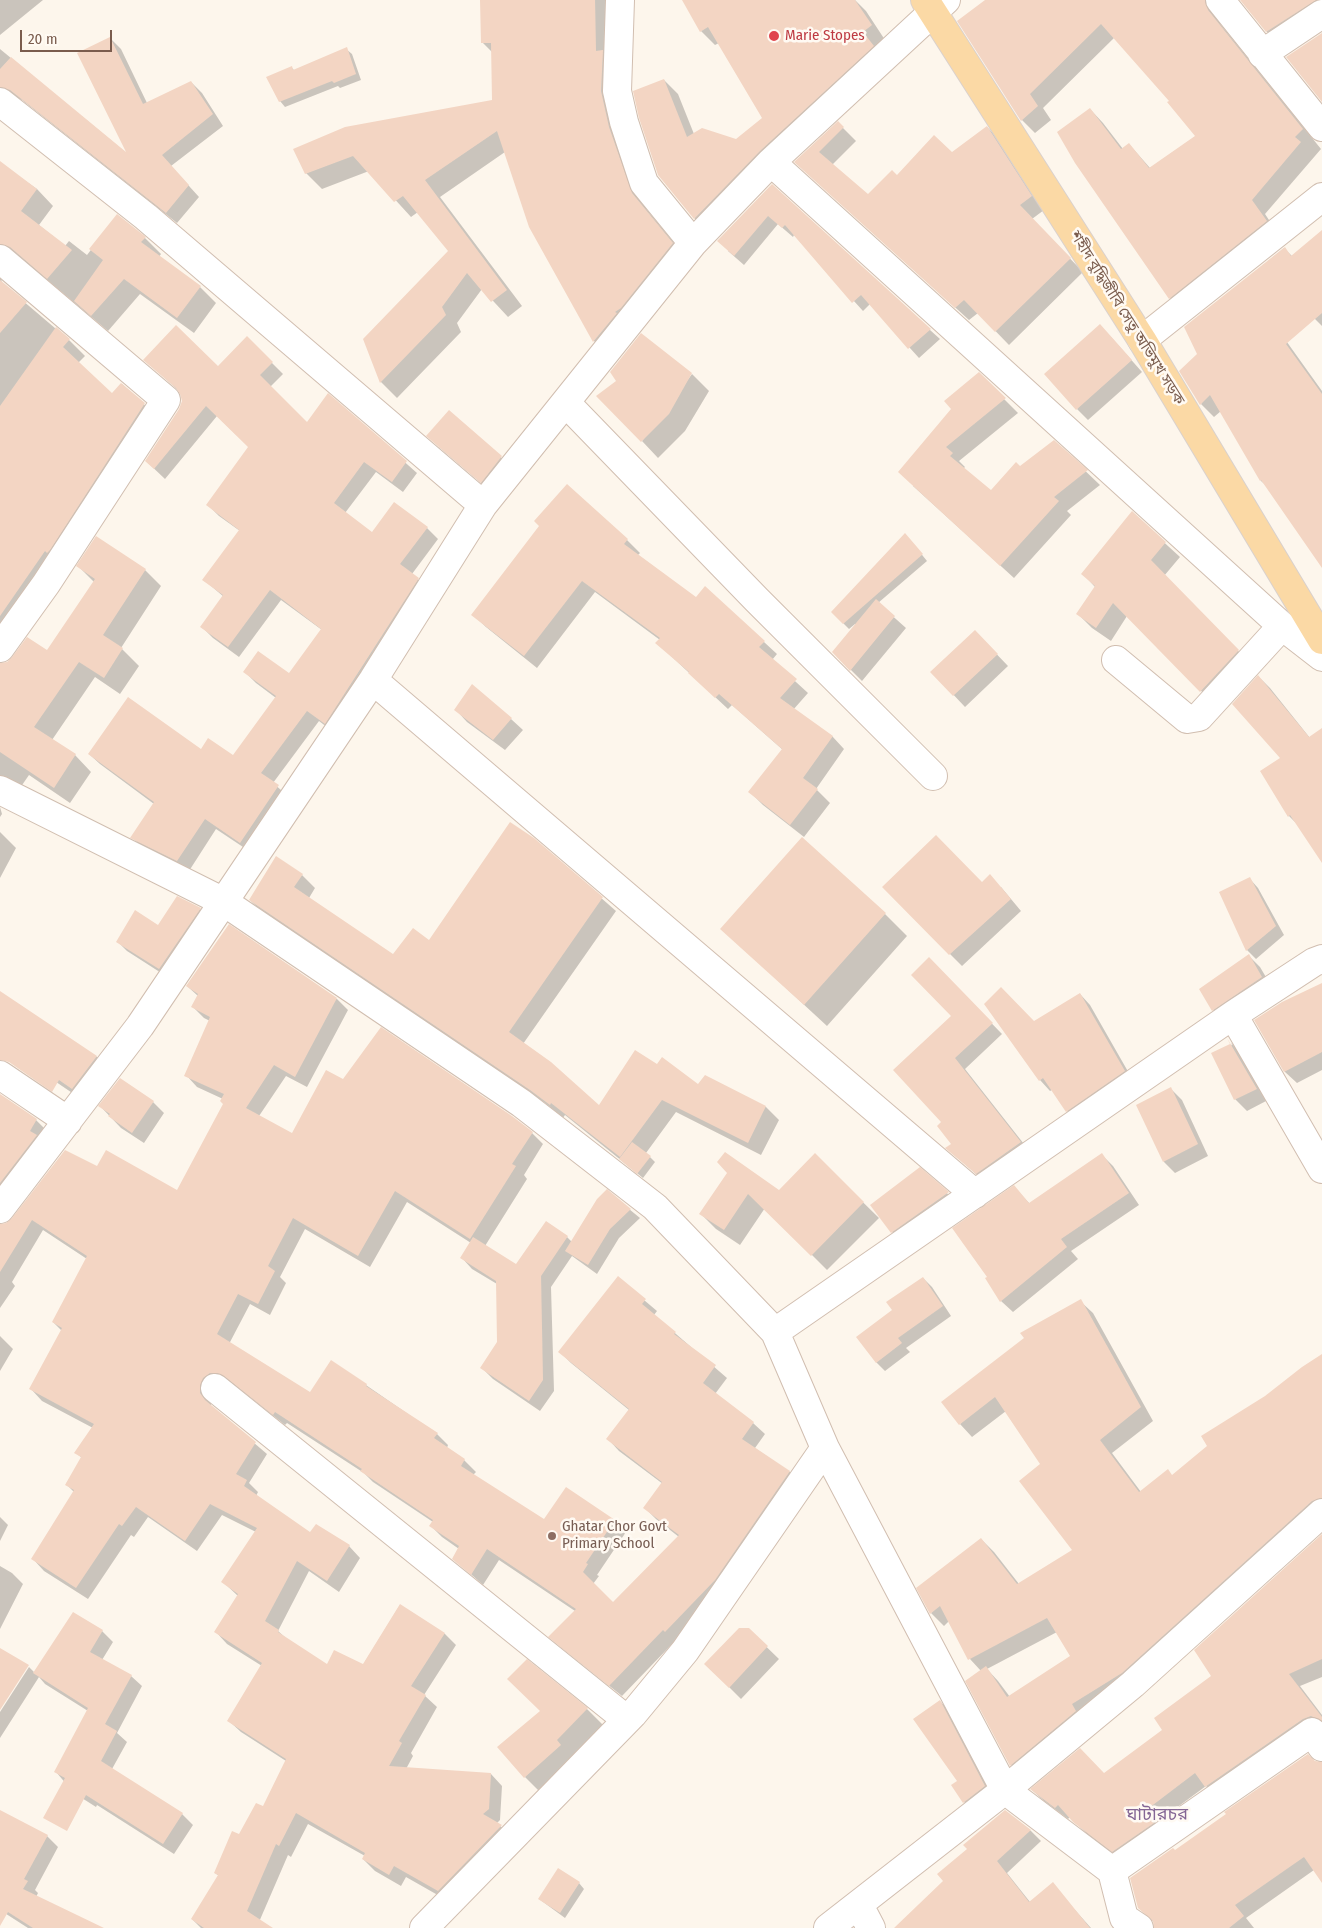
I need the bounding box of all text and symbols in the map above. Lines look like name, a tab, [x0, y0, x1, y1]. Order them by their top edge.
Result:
scale bar	[22, 20, 115, 52]
place label: Marie Stopes	[785, 27, 865, 45]
marker: Marie Stopes	[767, 29, 781, 43]
text: 20 m	[28, 30, 58, 48]
street label: শহীদ বুদ্ধিজীবি সেতু অভিমুখ সড়ক	[1066, 228, 1188, 408]
place label: Ghatar Chor Govt Primary School	[562, 1518, 667, 1553]
marker: Ghatar Chor Govt Primary School	[546, 1530, 558, 1542]
district label: ঘাটারচর	[1126, 1804, 1188, 1826]

